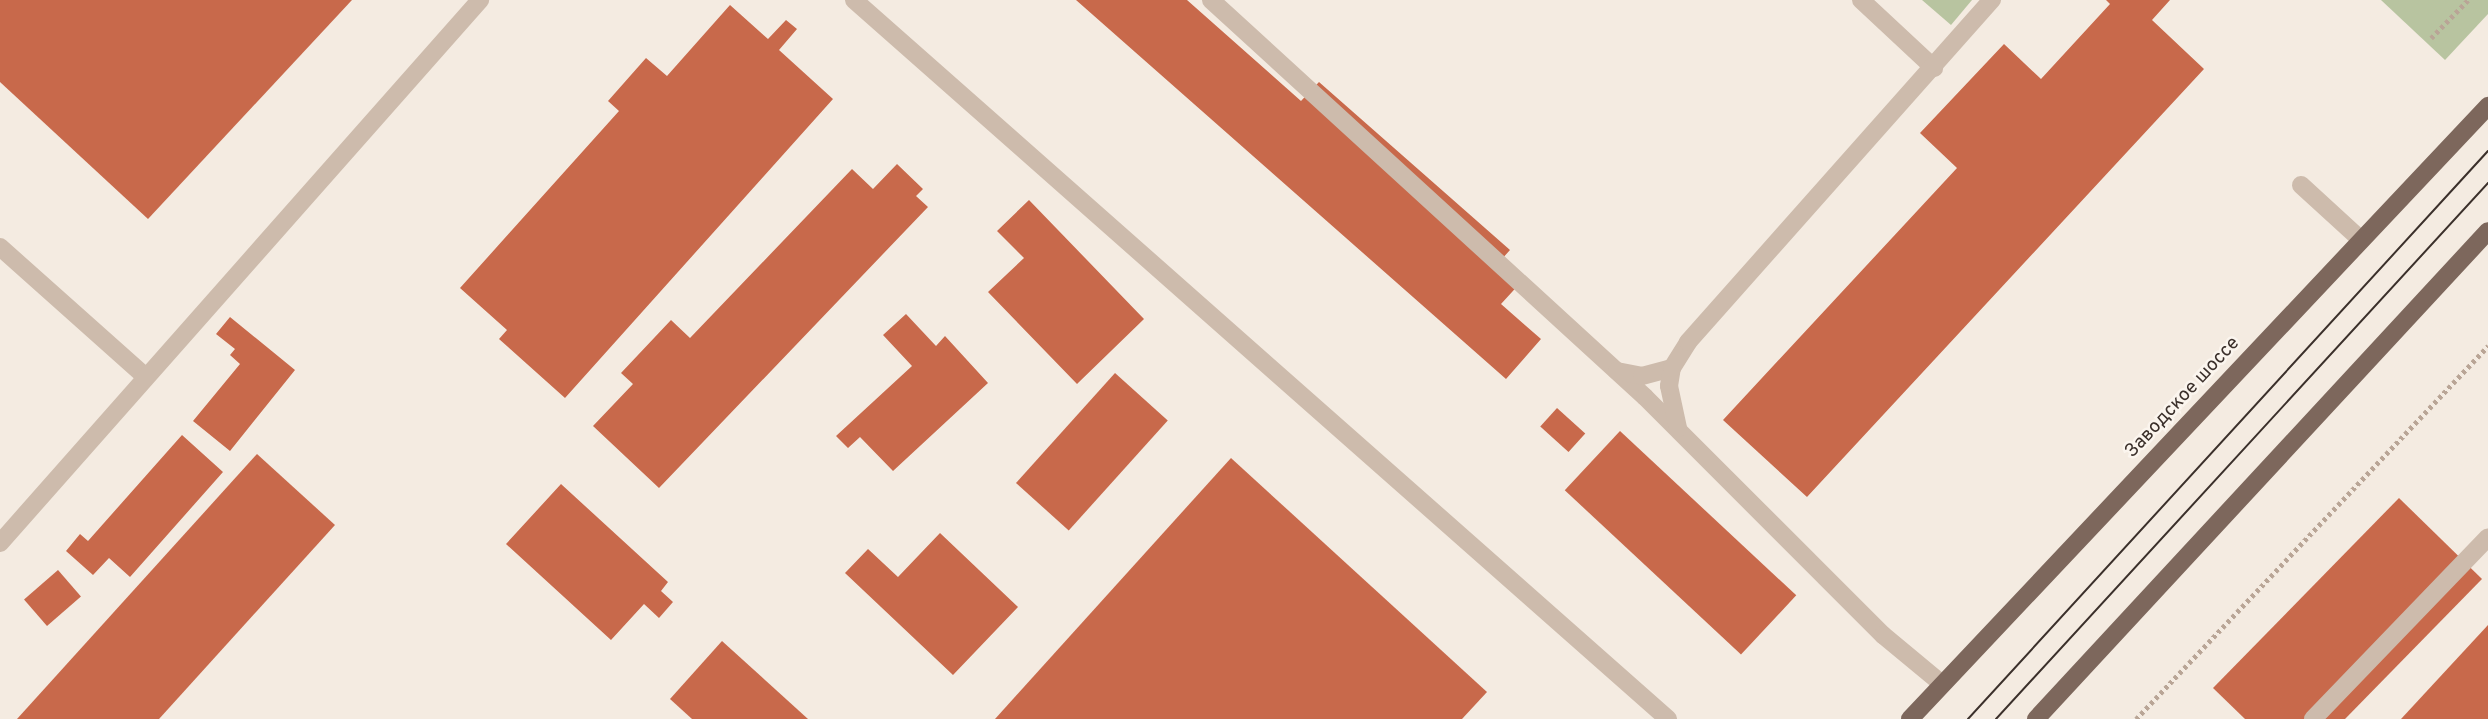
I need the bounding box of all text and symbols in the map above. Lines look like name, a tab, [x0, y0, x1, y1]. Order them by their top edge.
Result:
street label: Заводское шоссе	[2121, 333, 2245, 463]

